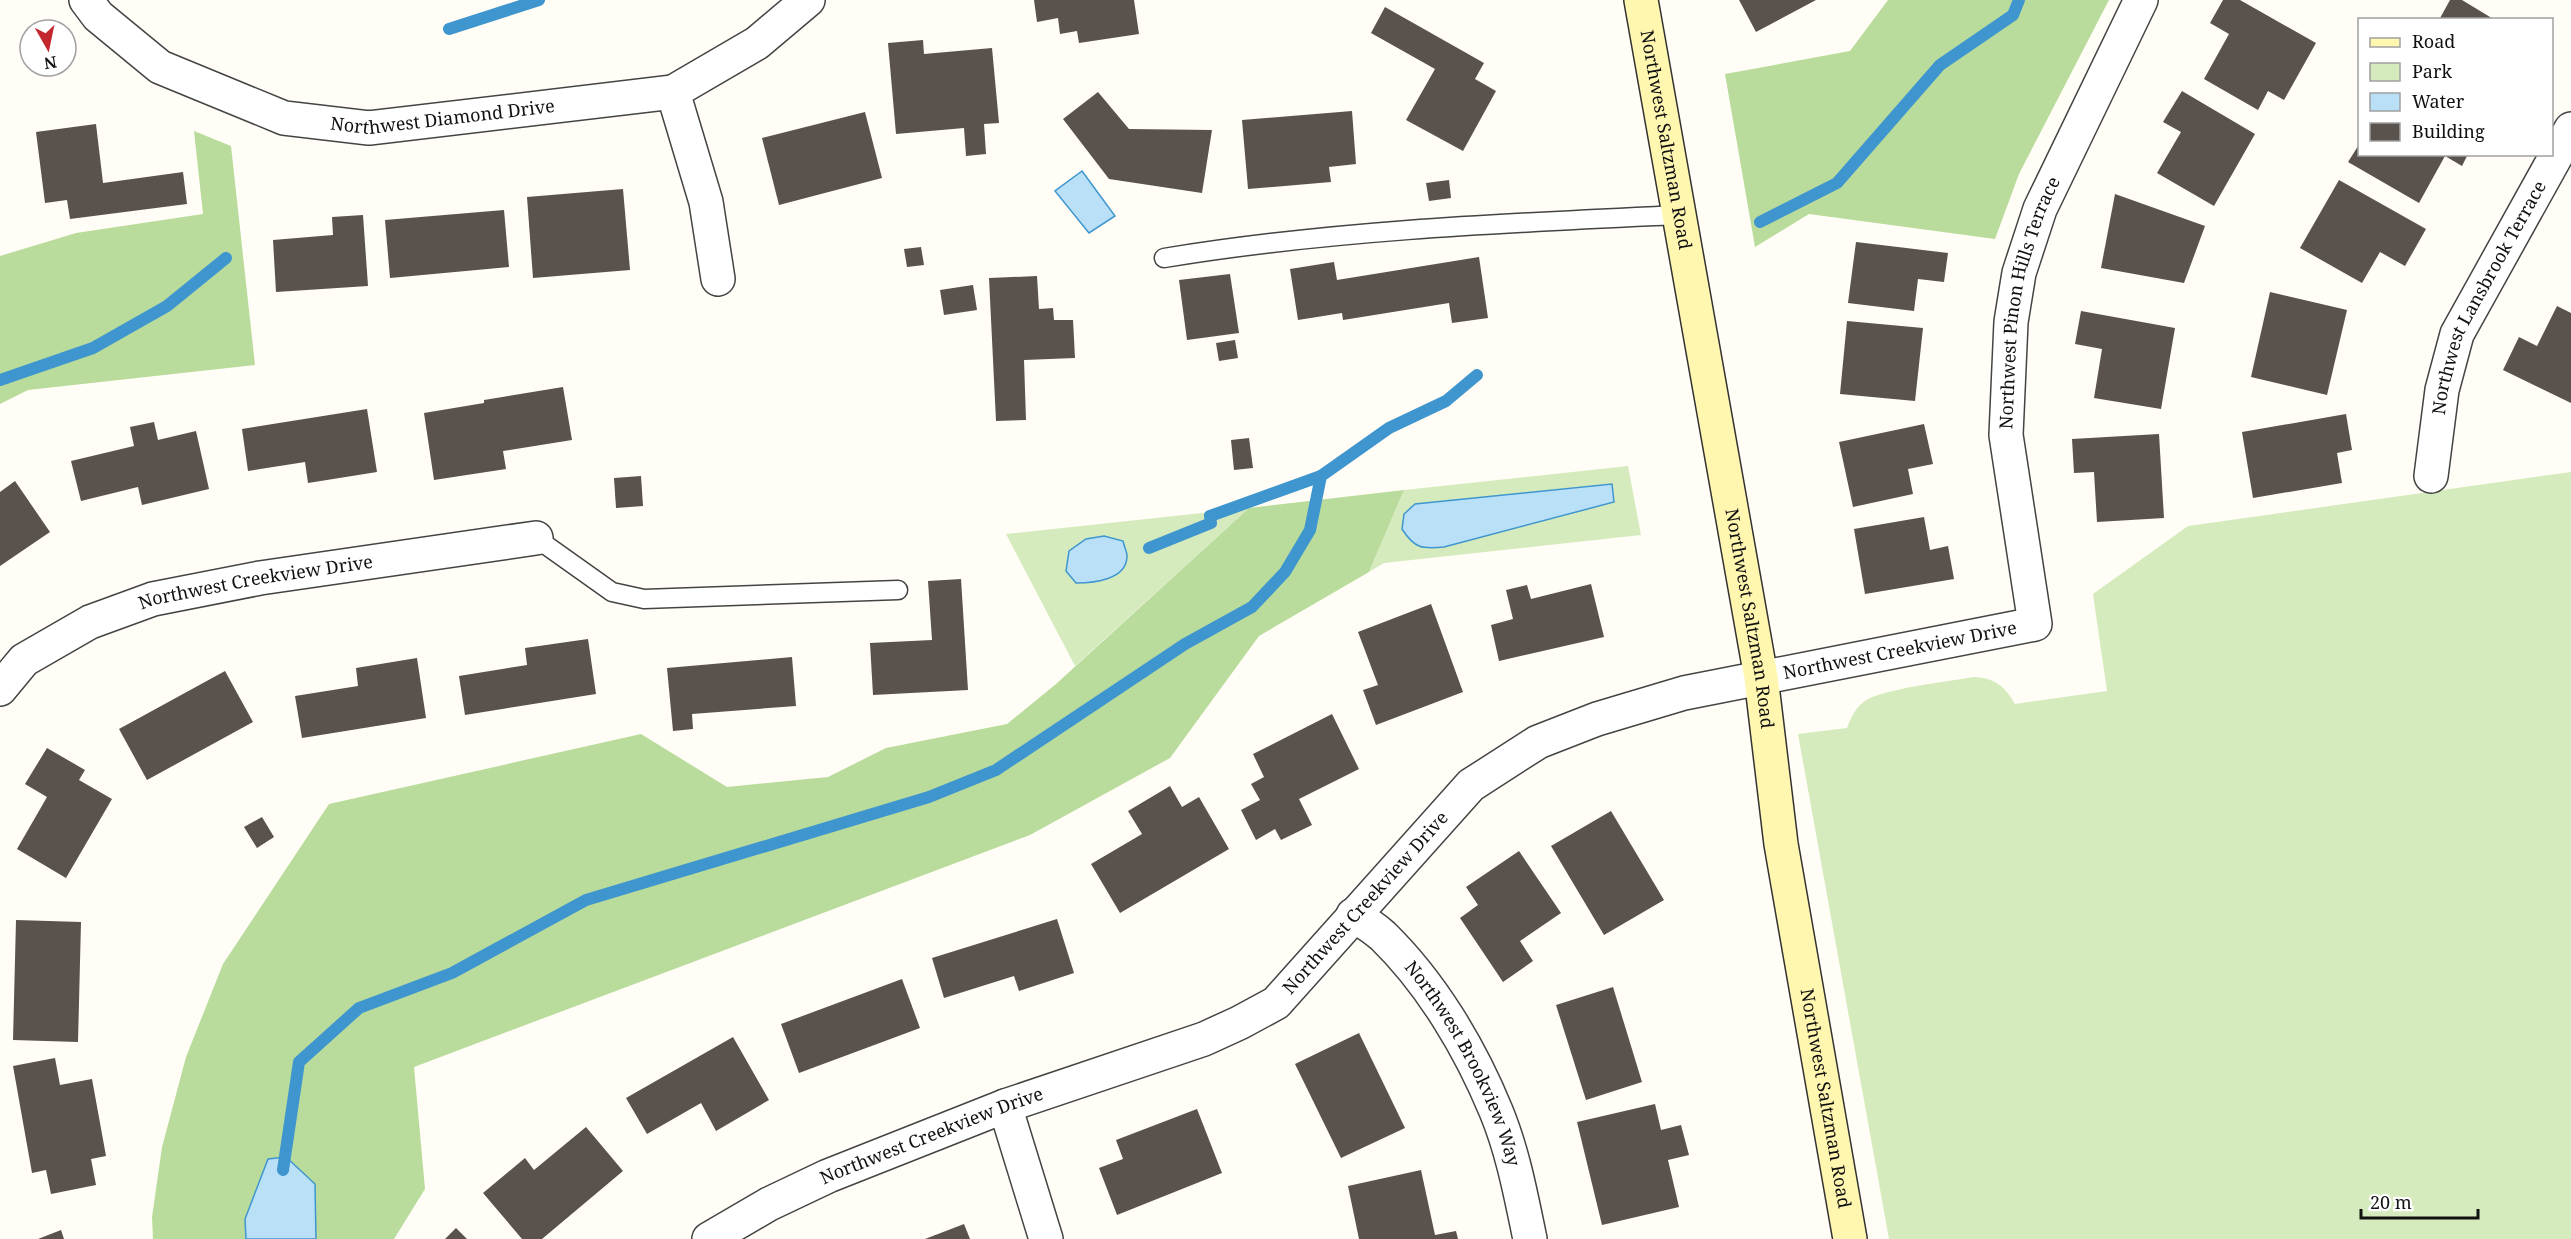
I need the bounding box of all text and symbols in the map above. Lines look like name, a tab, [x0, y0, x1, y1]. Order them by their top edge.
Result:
north arrow	[18, 18, 78, 78]
legend	[2358, 18, 2553, 156]
street label: Northwest Saltzman Road	[1636, 28, 1698, 251]
text: Road	[2412, 29, 2455, 53]
text: N	[42, 51, 58, 75]
text: Park	[2412, 59, 2452, 83]
text: Water	[2412, 89, 2465, 113]
street label: Northwest Diamond Drive	[329, 93, 556, 139]
text: Building	[2412, 119, 2485, 143]
street label: Northwest Pinon Hills Terrace	[1993, 172, 2065, 430]
street label: Northwest Lansbrook Terrace	[2426, 176, 2551, 416]
street label: Northwest Saltzman Road	[1720, 506, 1780, 730]
street label: Northwest Creekview Drive	[135, 549, 374, 614]
street label: Northwest Creekview Drive	[1781, 615, 2019, 684]
street label: Northwest Creekview Drive	[1277, 806, 1453, 999]
street label: Northwest Brookview Way	[1400, 955, 1527, 1169]
street label: Northwest Saltzman Road	[1795, 986, 1857, 1210]
street label: Northwest Creekview Drive	[816, 1081, 1046, 1189]
scale bar	[2361, 1182, 2478, 1220]
text: 20 m	[2370, 1190, 2412, 1214]

